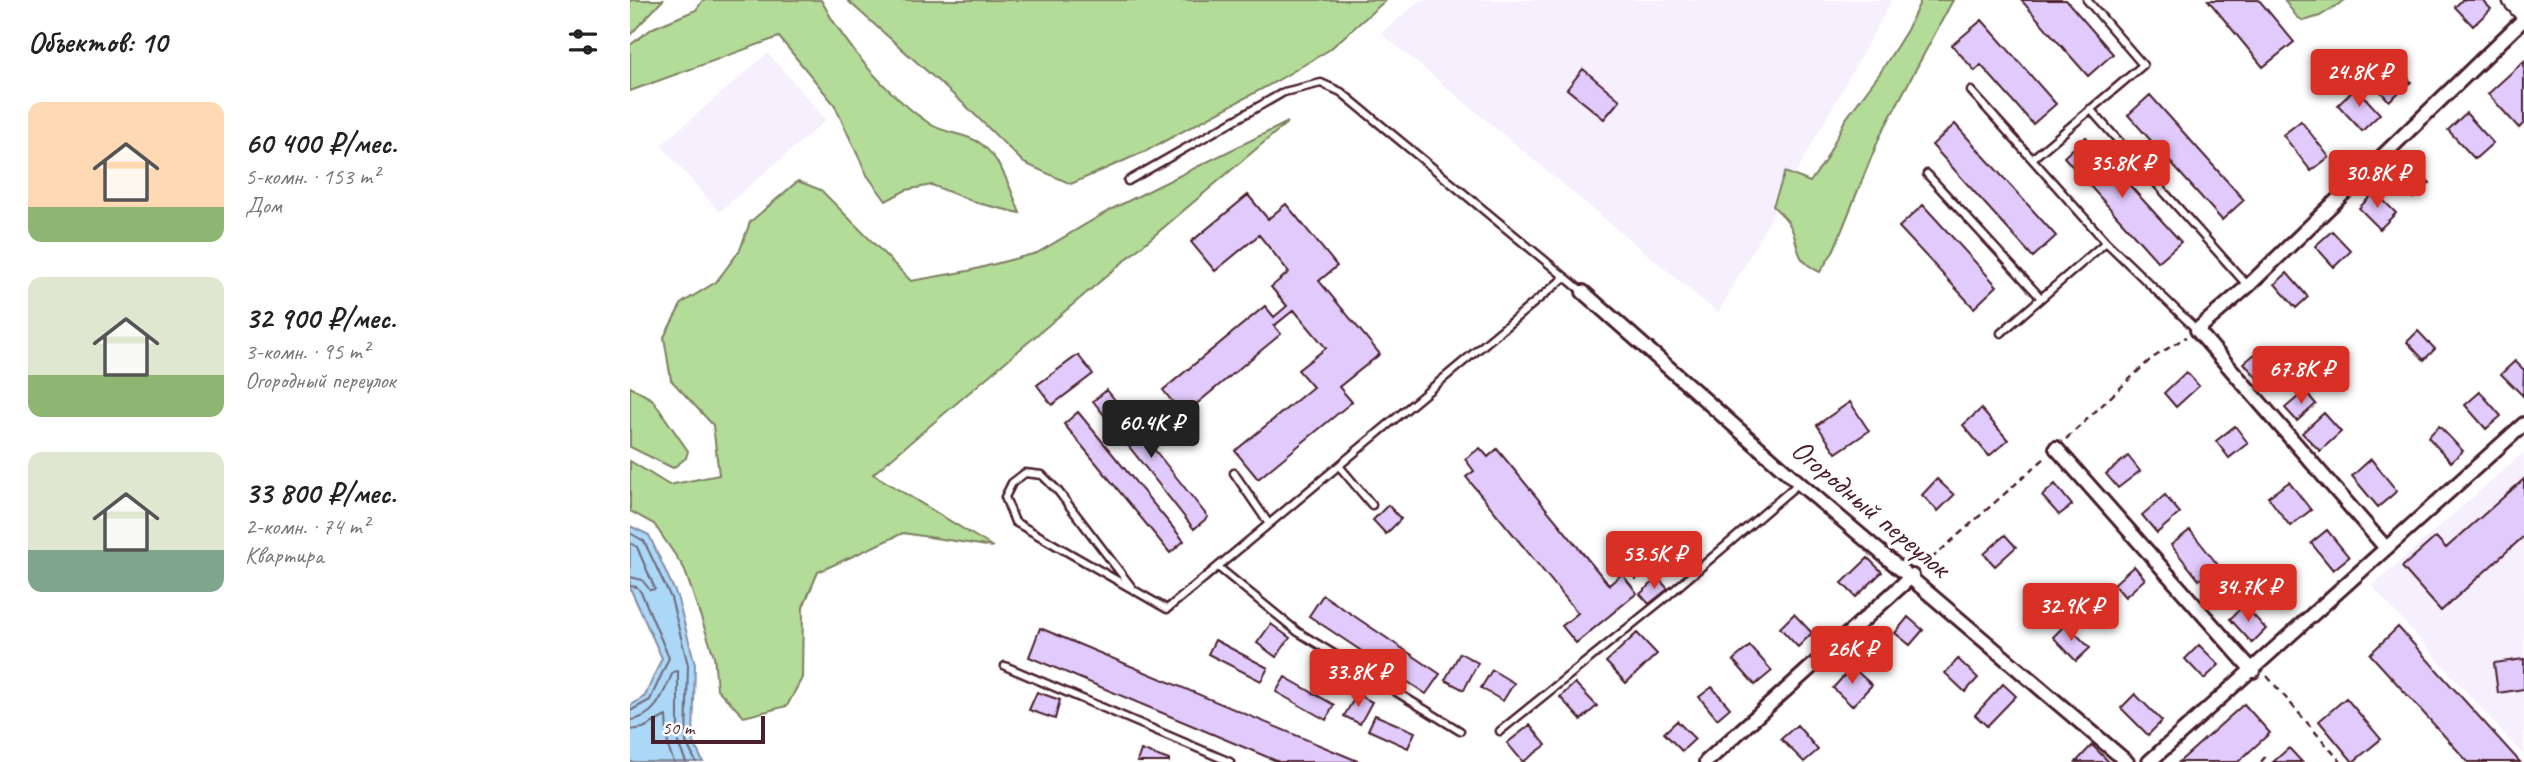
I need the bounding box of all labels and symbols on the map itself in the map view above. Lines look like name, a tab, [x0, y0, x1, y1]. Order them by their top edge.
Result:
pin: 24.8K ₽	[2294, 50, 2424, 109]
pin: 35.8K ₽	[2057, 140, 2187, 200]
pin: 30.8K ₽	[2312, 150, 2442, 210]
pin: 67.8K ₽	[2236, 346, 2366, 406]
pin: 60.4K ₽	[1086, 400, 1216, 460]
street label: Огородный переулок	[1784, 430, 1961, 587]
pin: 53.5K ₽	[1589, 532, 1719, 591]
pin: 34.7K ₽	[2183, 564, 2313, 624]
pin: 32.9K ₽	[2006, 584, 2136, 643]
pin: 26K ₽	[1803, 626, 1901, 686]
pin: 33.8K ₽	[1293, 650, 1423, 709]
scale bar	[651, 713, 765, 745]

